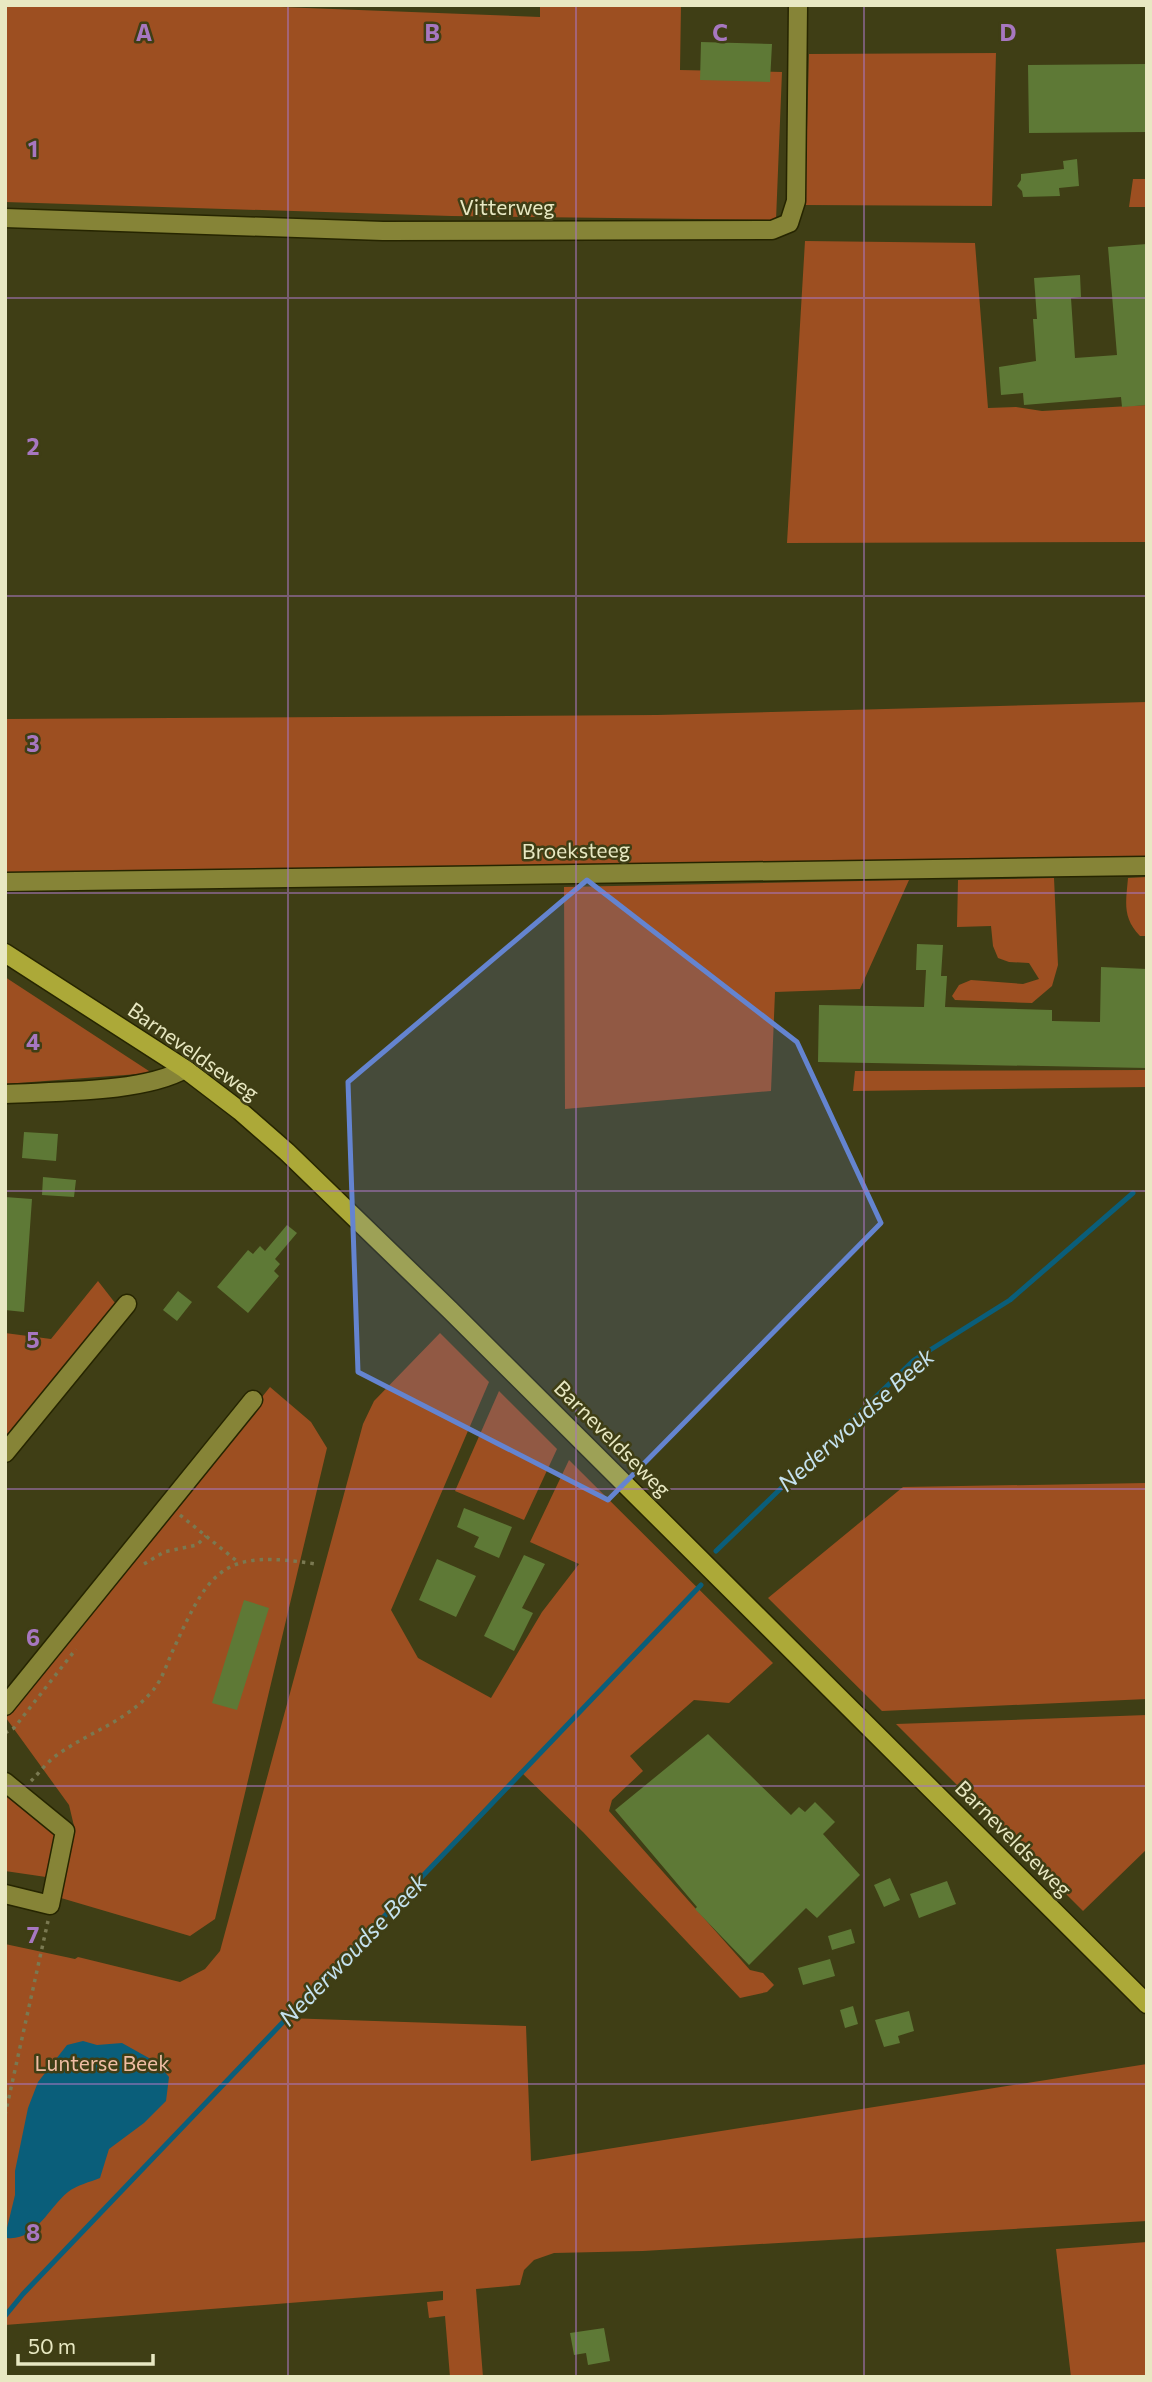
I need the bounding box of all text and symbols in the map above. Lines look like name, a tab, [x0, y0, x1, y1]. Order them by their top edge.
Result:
text: A	[136, 18, 153, 46]
text: B	[424, 18, 440, 46]
text: C	[712, 18, 728, 46]
text: D	[1000, 18, 1017, 46]
text: 1	[28, 134, 38, 162]
street label: Vitterweg	[459, 194, 555, 219]
text: 2	[26, 432, 40, 460]
text: 3	[26, 729, 40, 757]
street label: Broeksteeg	[522, 836, 630, 863]
street label: Barneveldseweg	[124, 996, 264, 1105]
text: 4	[26, 1027, 40, 1055]
text: 5	[26, 1325, 40, 1353]
water label: Nederwoudse Beek	[771, 1341, 940, 1497]
street label: Barneveldseweg	[550, 1375, 676, 1501]
text: 6	[26, 1623, 40, 1651]
street label: Barneveldseweg	[951, 1775, 1077, 1901]
water label: Nederwoudse Beek	[272, 1867, 432, 2031]
text: 7	[27, 1920, 39, 1948]
park label: Lunterse Beek	[34, 2050, 170, 2075]
text: 8	[26, 2218, 40, 2246]
scale bar	[18, 2322, 152, 2366]
text: 50 m	[28, 2333, 76, 2358]

